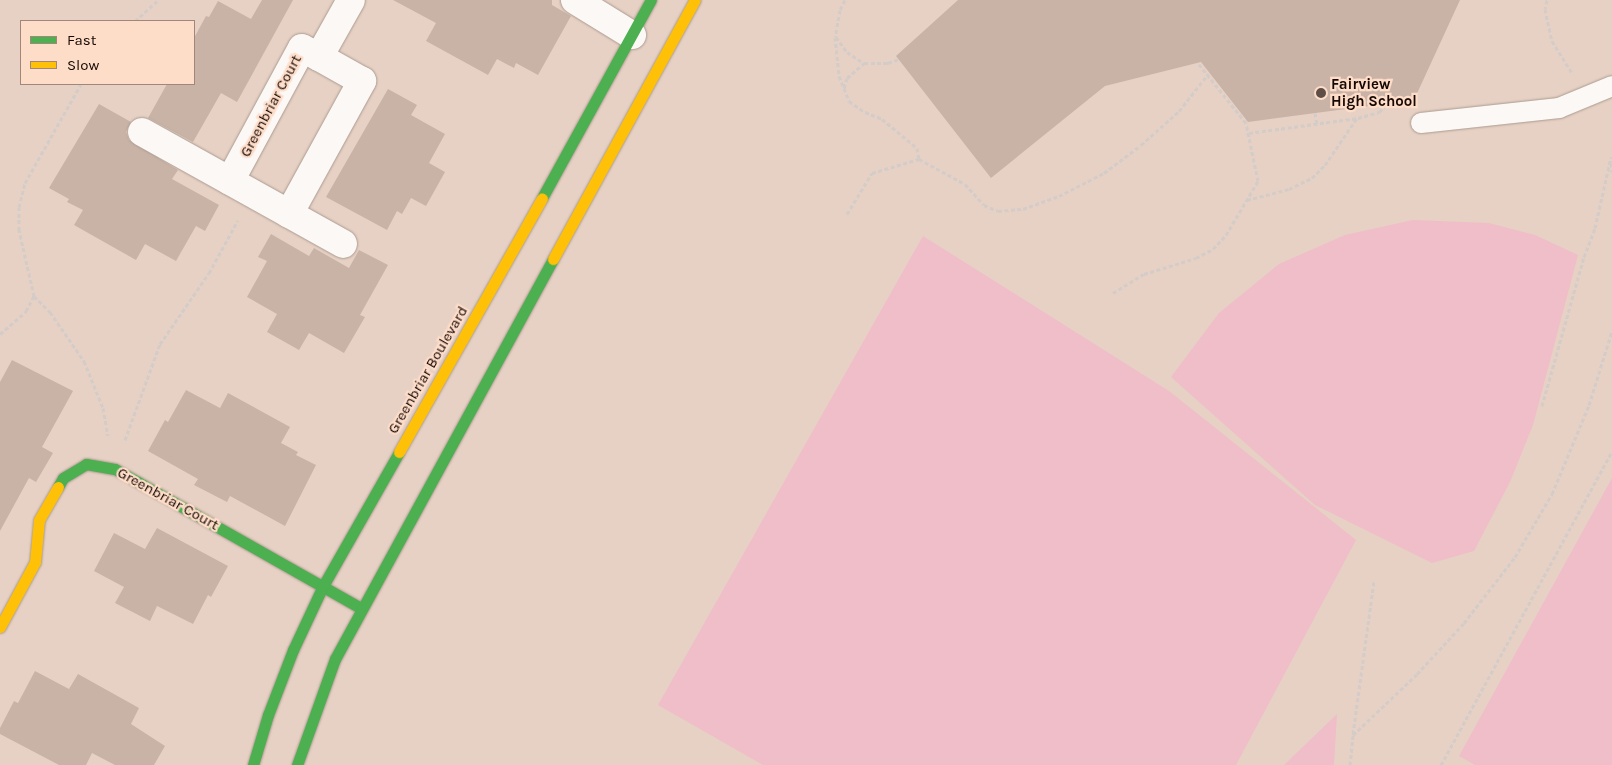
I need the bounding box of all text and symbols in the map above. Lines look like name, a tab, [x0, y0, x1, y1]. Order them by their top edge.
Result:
legend	[20, 20, 195, 85]
text: Fast	[67, 31, 96, 49]
street label: Greenbriar Court	[237, 52, 305, 160]
text: Slow	[67, 56, 99, 74]
place label: Fairview High School	[1331, 75, 1417, 110]
marker: Fairview High School	[1315, 87, 1327, 99]
street label: Greenbriar Boulevard	[384, 303, 472, 437]
street label: Greenbriar Court	[114, 464, 222, 534]

